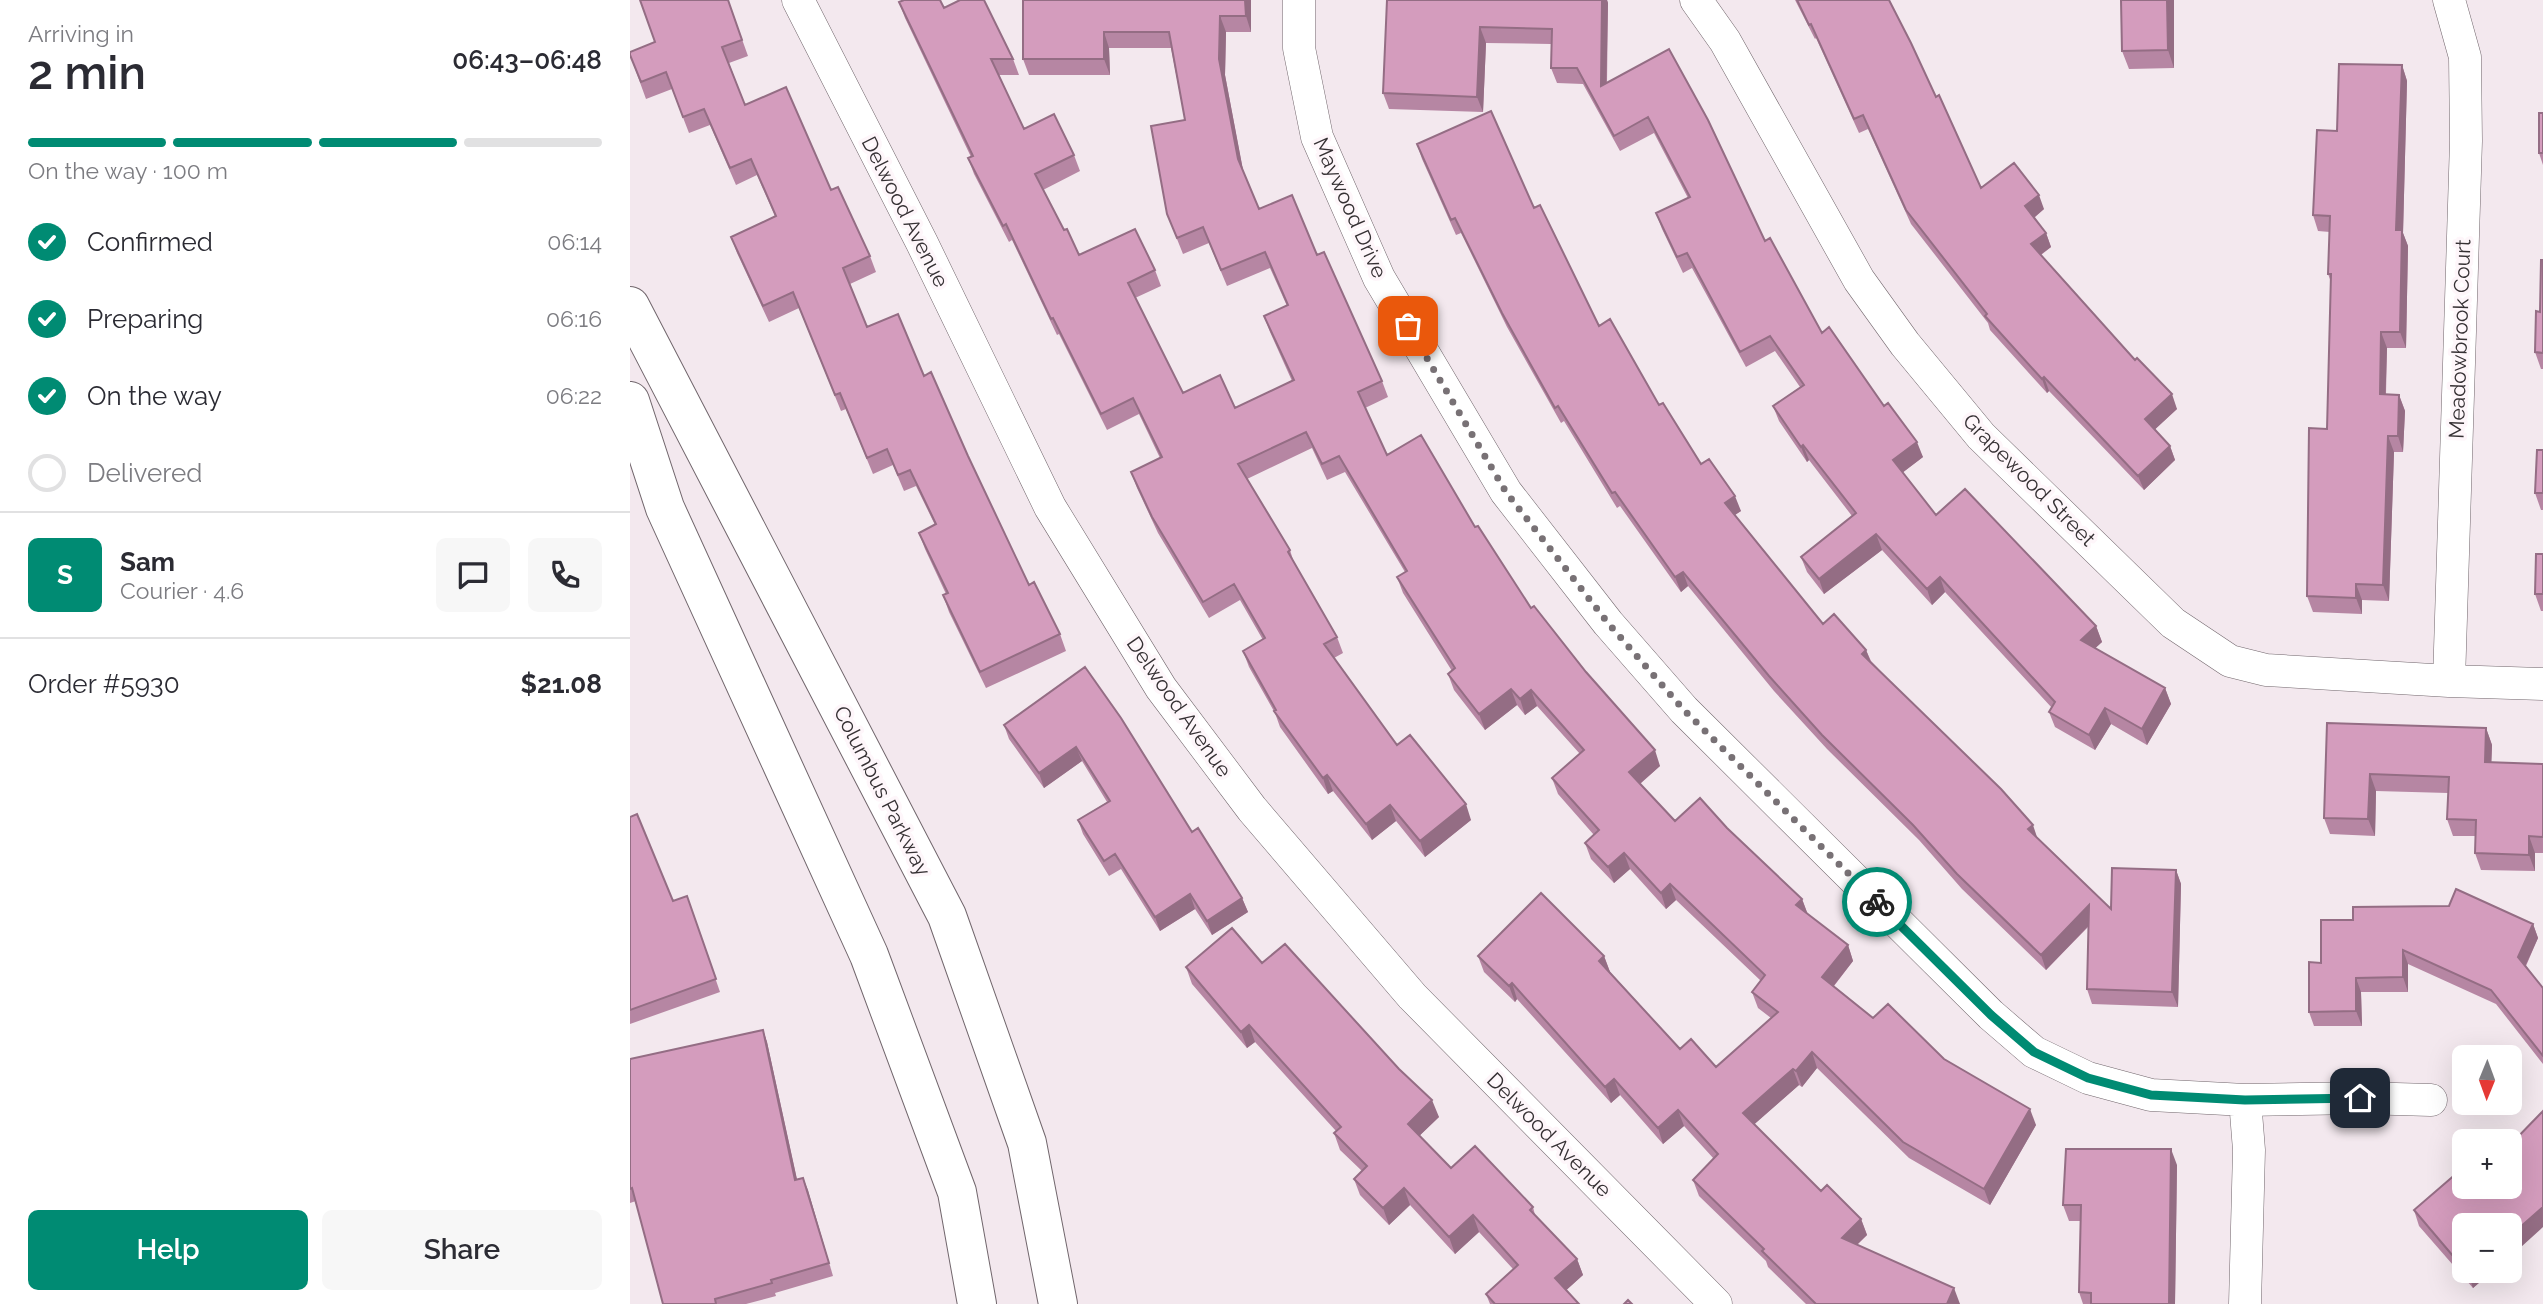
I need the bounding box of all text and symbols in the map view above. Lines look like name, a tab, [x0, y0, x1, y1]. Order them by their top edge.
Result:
text: Arriving in	[28, 20, 134, 47]
text: 06:43–06:48	[452, 45, 602, 75]
text: 2 min	[28, 46, 146, 100]
street label: Delwood Avenue	[857, 132, 954, 291]
street label: Maywood Drive	[1308, 134, 1393, 282]
text: On the way · 100 m	[28, 157, 228, 184]
icon: check	[28, 223, 66, 261]
text: Confirmed	[87, 227, 213, 257]
text: 06:14	[547, 228, 602, 255]
street label: Meadowbrook Court	[2444, 239, 2475, 439]
pin	[1378, 296, 1438, 356]
icon: check	[28, 300, 66, 338]
text: Preparing	[87, 304, 203, 334]
text: 06:16	[546, 305, 602, 332]
icon: bag	[1389, 307, 1427, 345]
icon: check	[28, 377, 66, 415]
text: On the way	[87, 381, 222, 411]
text: 06:22	[546, 382, 602, 409]
street label: Grapewood Street	[1958, 408, 2101, 551]
text: Delivered	[87, 458, 202, 488]
button: chat	[436, 538, 510, 612]
button: phone	[528, 538, 602, 612]
text: Sam	[120, 547, 175, 577]
text: S	[57, 560, 73, 590]
text: Courier · 4.6	[120, 577, 244, 604]
street label: Delwood Avenue	[1122, 632, 1237, 782]
text: Order #5930	[28, 669, 180, 699]
text: $21.08	[520, 669, 602, 699]
street label: Columbus Parkway	[829, 702, 936, 880]
courier	[1842, 867, 1912, 937]
icon: bike	[1858, 883, 1896, 921]
north arrow	[2452, 1045, 2522, 1115]
map controls	[2452, 1045, 2522, 1283]
street label: Delwood Avenue	[1482, 1067, 1617, 1202]
pin	[2330, 1068, 2390, 1128]
icon: home	[2341, 1079, 2379, 1117]
button: +	[2452, 1129, 2522, 1199]
button: Help	[28, 1210, 308, 1290]
button: Share	[322, 1210, 602, 1290]
button: −	[2452, 1213, 2522, 1283]

